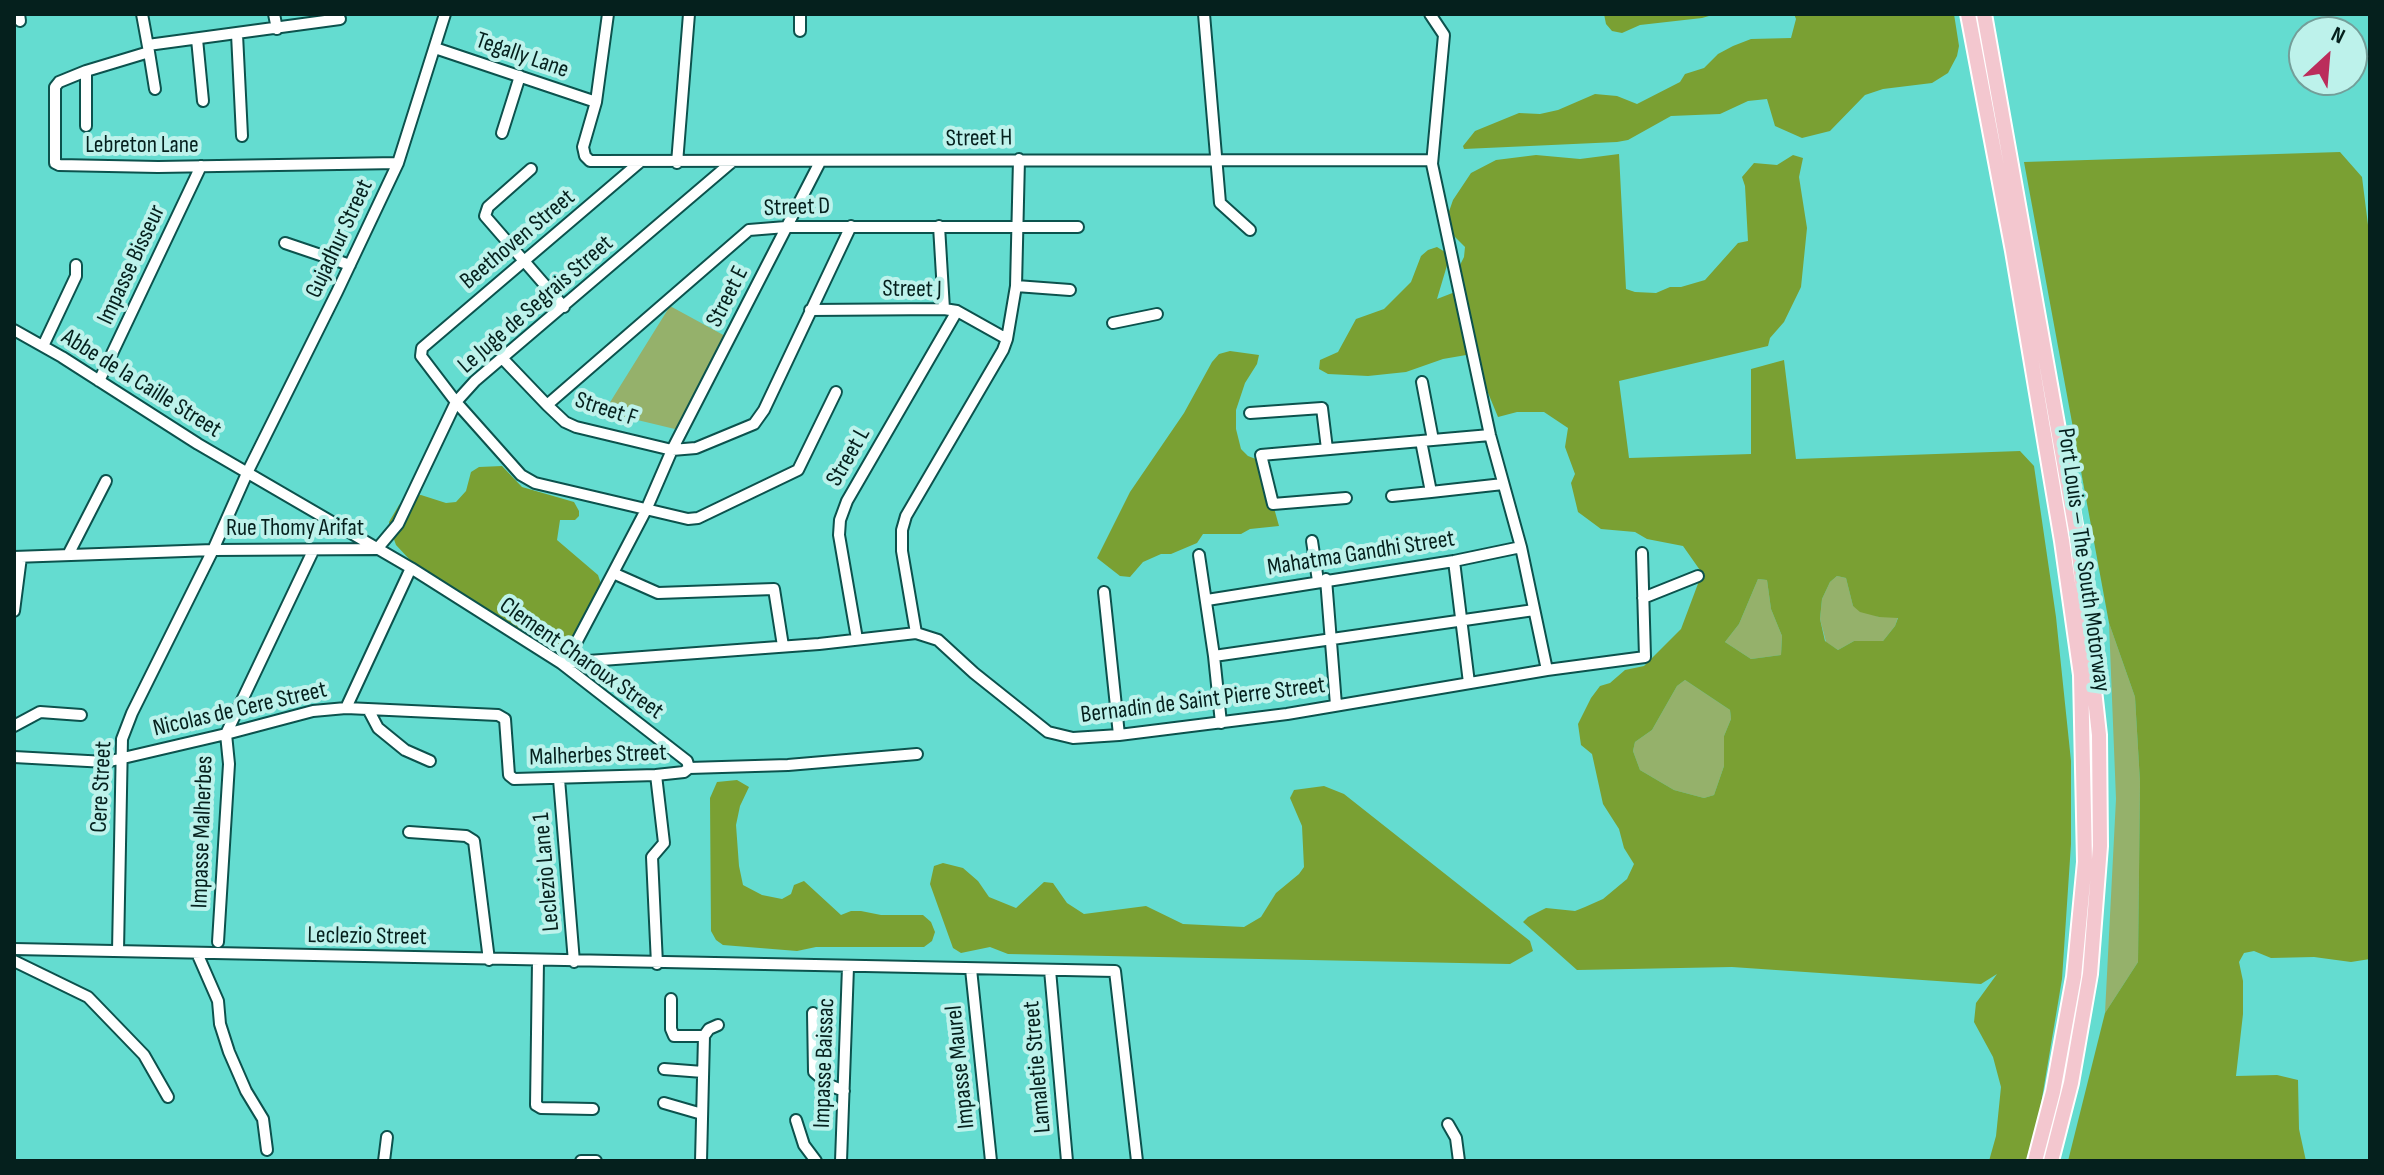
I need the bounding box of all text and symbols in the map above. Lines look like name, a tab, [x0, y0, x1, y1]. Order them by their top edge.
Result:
north arrow	[2288, 16, 2368, 96]
text: N	[2327, 21, 2349, 50]
street label: Tegally Lane	[472, 27, 572, 85]
street label: Street H	[945, 124, 1013, 154]
street label: Lebreton Lane	[85, 132, 199, 160]
street label: Gujadhur Street	[300, 175, 380, 303]
street label: Beethoven Street	[455, 184, 581, 296]
street label: Street D	[763, 192, 831, 224]
street label: Impasse Bisseur	[92, 201, 172, 329]
street label: Le Juge de Segrais Street	[453, 230, 619, 380]
street label: Street E	[701, 262, 755, 332]
street label: Street J	[882, 275, 942, 305]
street label: Abbe de la Caille Street	[56, 323, 226, 445]
street label: Street F	[571, 386, 641, 434]
street label: Street L	[821, 422, 877, 492]
street label: Port Louis – The South Motorway	[2050, 426, 2116, 694]
street label: Rue Thomy Arifat	[226, 515, 364, 543]
street label: Mahatma Gandhi Street	[1265, 525, 1457, 583]
street label: Clement Charoux Street	[493, 592, 669, 726]
street label: Bernadin de Saint Pierre Street	[1079, 672, 1327, 730]
street label: Nicolas de Cere Street	[150, 676, 330, 744]
street label: Malherbes Street	[529, 739, 667, 773]
street label: Cere Street	[85, 740, 119, 834]
street label: Impasse Malherbes	[186, 755, 220, 909]
street label: Leclezio Lane 1	[527, 811, 567, 933]
street label: Leclezio Street	[307, 922, 427, 952]
street label: Impasse Baissac	[808, 998, 842, 1128]
street label: Lamaletie Street	[1018, 1000, 1058, 1134]
street label: Impasse Maurel	[940, 1004, 982, 1130]

